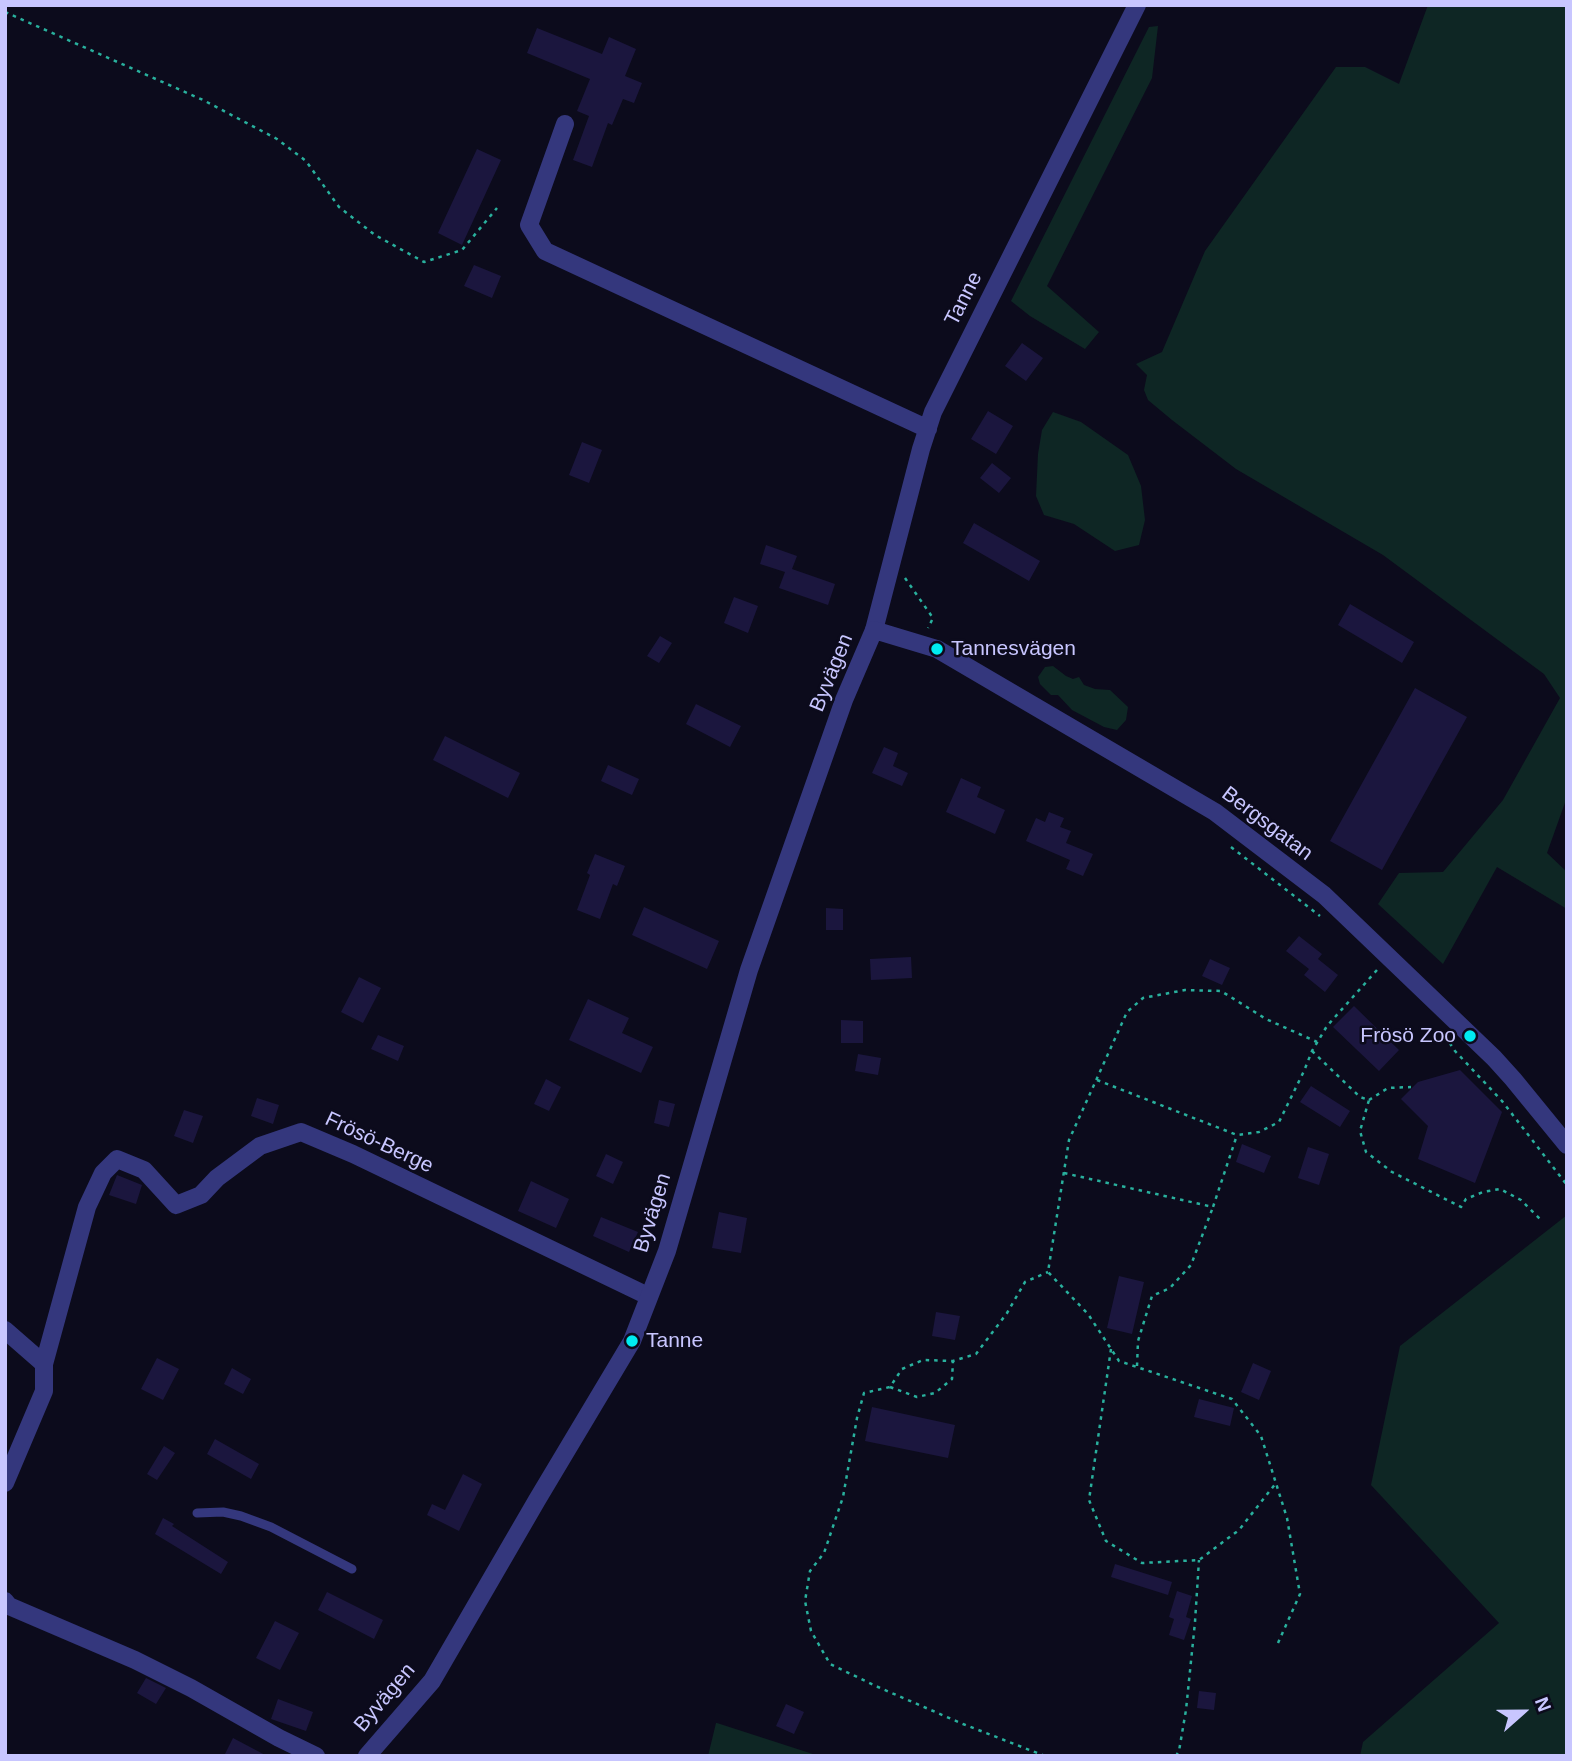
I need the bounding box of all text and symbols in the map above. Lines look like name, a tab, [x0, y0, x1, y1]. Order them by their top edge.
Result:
street label: Tanne	[940, 268, 988, 330]
street label: Byvägen	[805, 630, 859, 716]
place label: Tannesvägen	[951, 636, 1076, 662]
marker: Tannesvägen	[929, 641, 945, 657]
street label: Bergsgatan	[1217, 782, 1317, 866]
place label: Frösö Zoo	[1360, 1023, 1456, 1049]
marker: Frösö Zoo	[1462, 1028, 1478, 1044]
street label: Frösö-Berge	[321, 1107, 437, 1179]
street label: Byvägen	[629, 1170, 677, 1256]
place label: Tanne	[646, 1328, 703, 1354]
marker: Tanne	[624, 1333, 640, 1349]
street label: Byvägen	[349, 1659, 421, 1737]
north arrow	[1488, 1677, 1558, 1747]
text: N	[1531, 1694, 1555, 1714]

